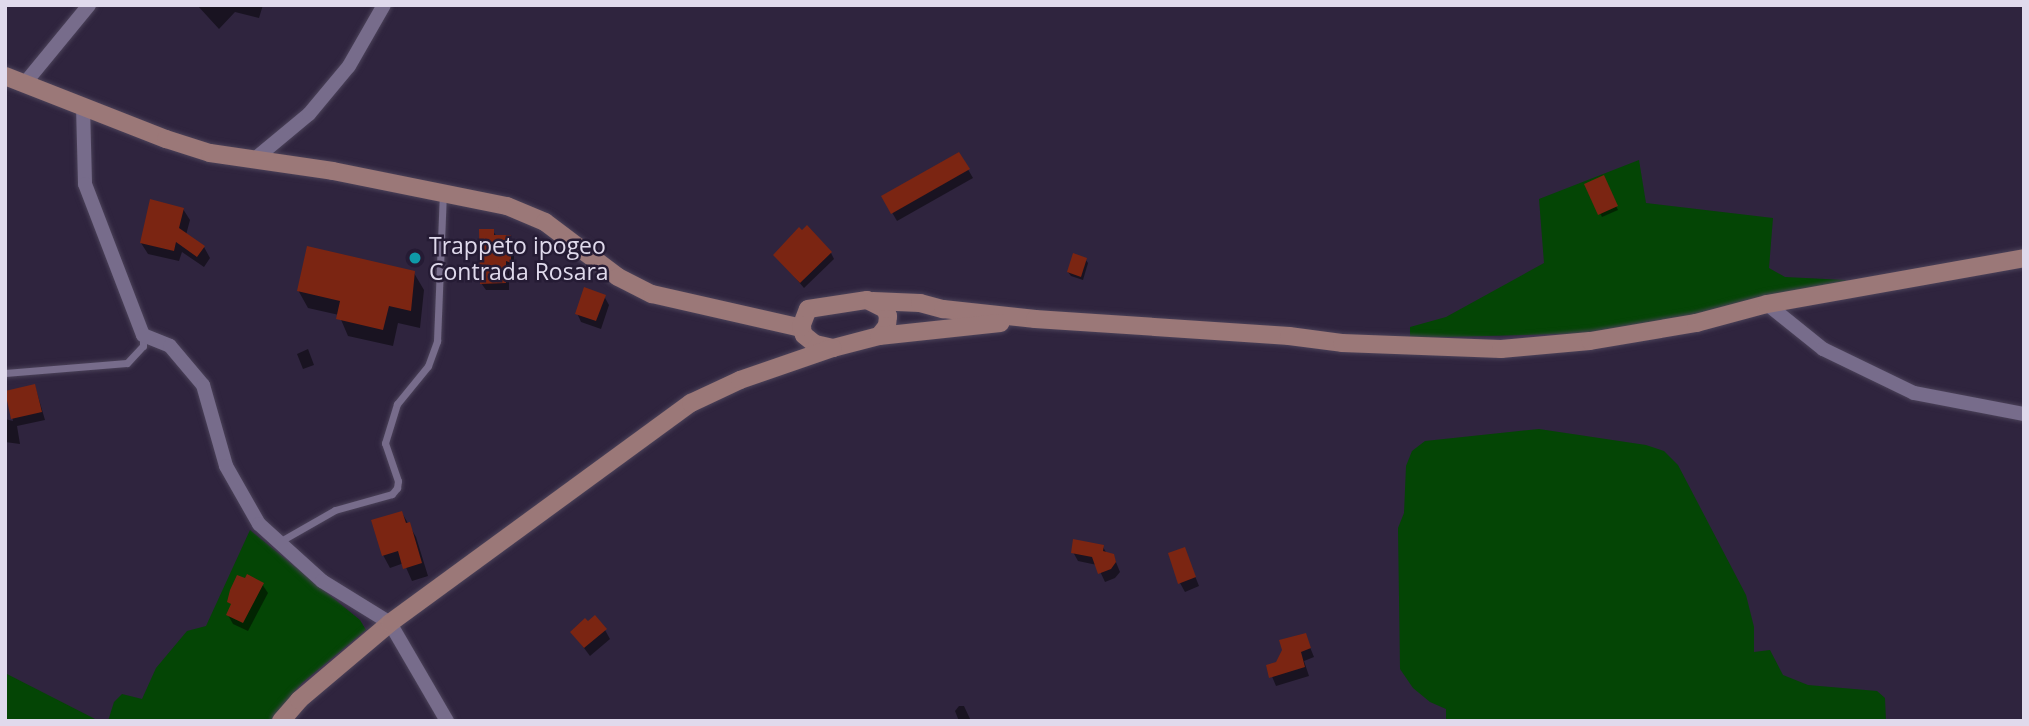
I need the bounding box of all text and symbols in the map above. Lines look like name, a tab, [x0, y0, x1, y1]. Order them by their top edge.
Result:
place label: Trappeto ipogeo Contrada Rosara	[429, 231, 609, 285]
marker: Trappeto ipogeo Contrada Rosara	[407, 250, 423, 266]

